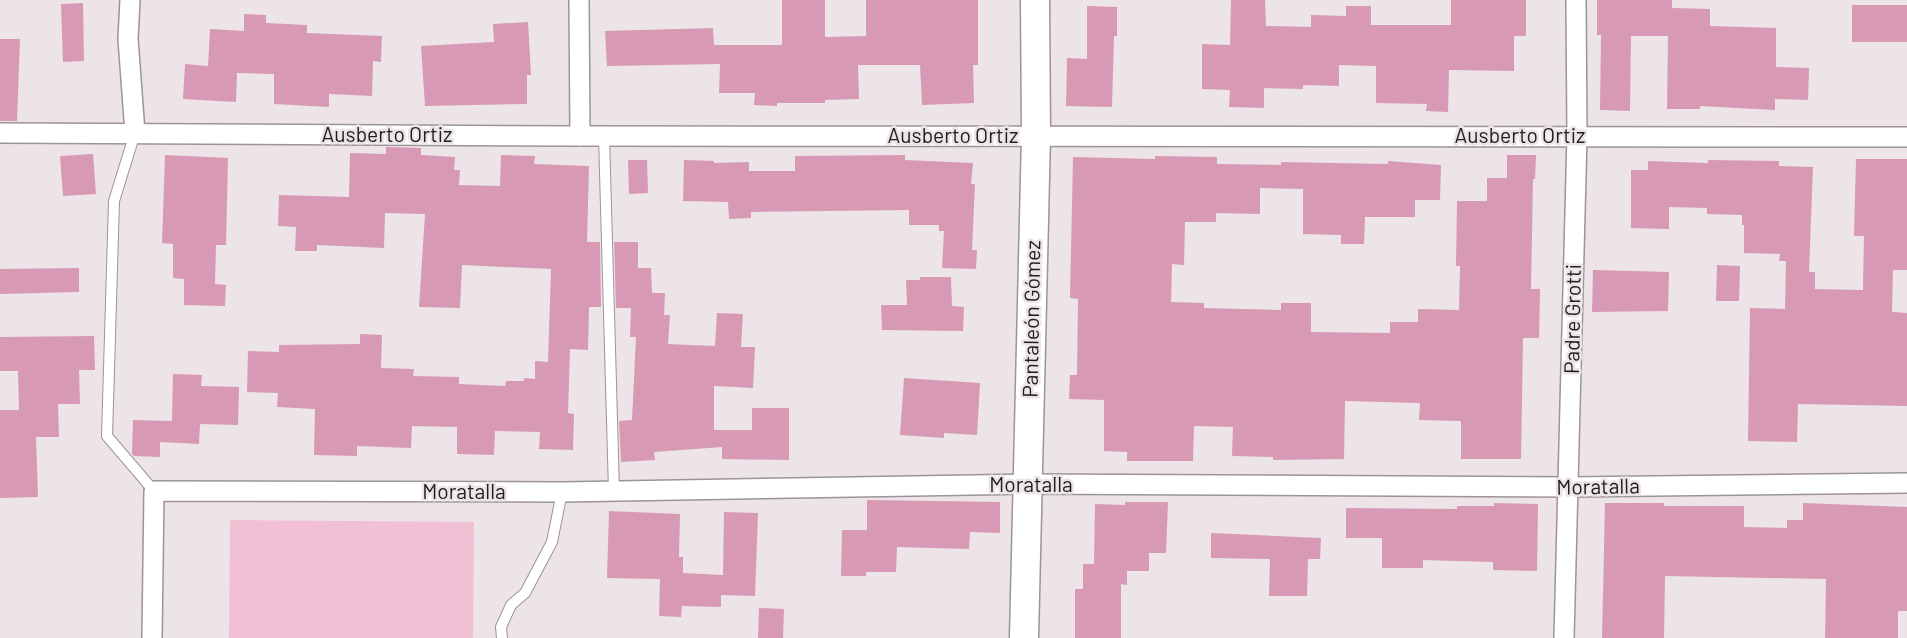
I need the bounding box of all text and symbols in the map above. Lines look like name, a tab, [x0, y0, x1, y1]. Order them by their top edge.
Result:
street label: Ausberto Ortiz	[322, 121, 452, 146]
street label: Ausberto Ortiz	[888, 122, 1018, 147]
street label: Ausberto Ortiz	[1455, 122, 1585, 147]
street label: Pantaleón Gómez	[1017, 240, 1044, 398]
street label: Padre Grotti	[1558, 264, 1585, 374]
street label: Moratalla	[989, 471, 1073, 496]
street label: Moratalla	[1556, 472, 1640, 499]
street label: Moratalla	[422, 478, 506, 503]

